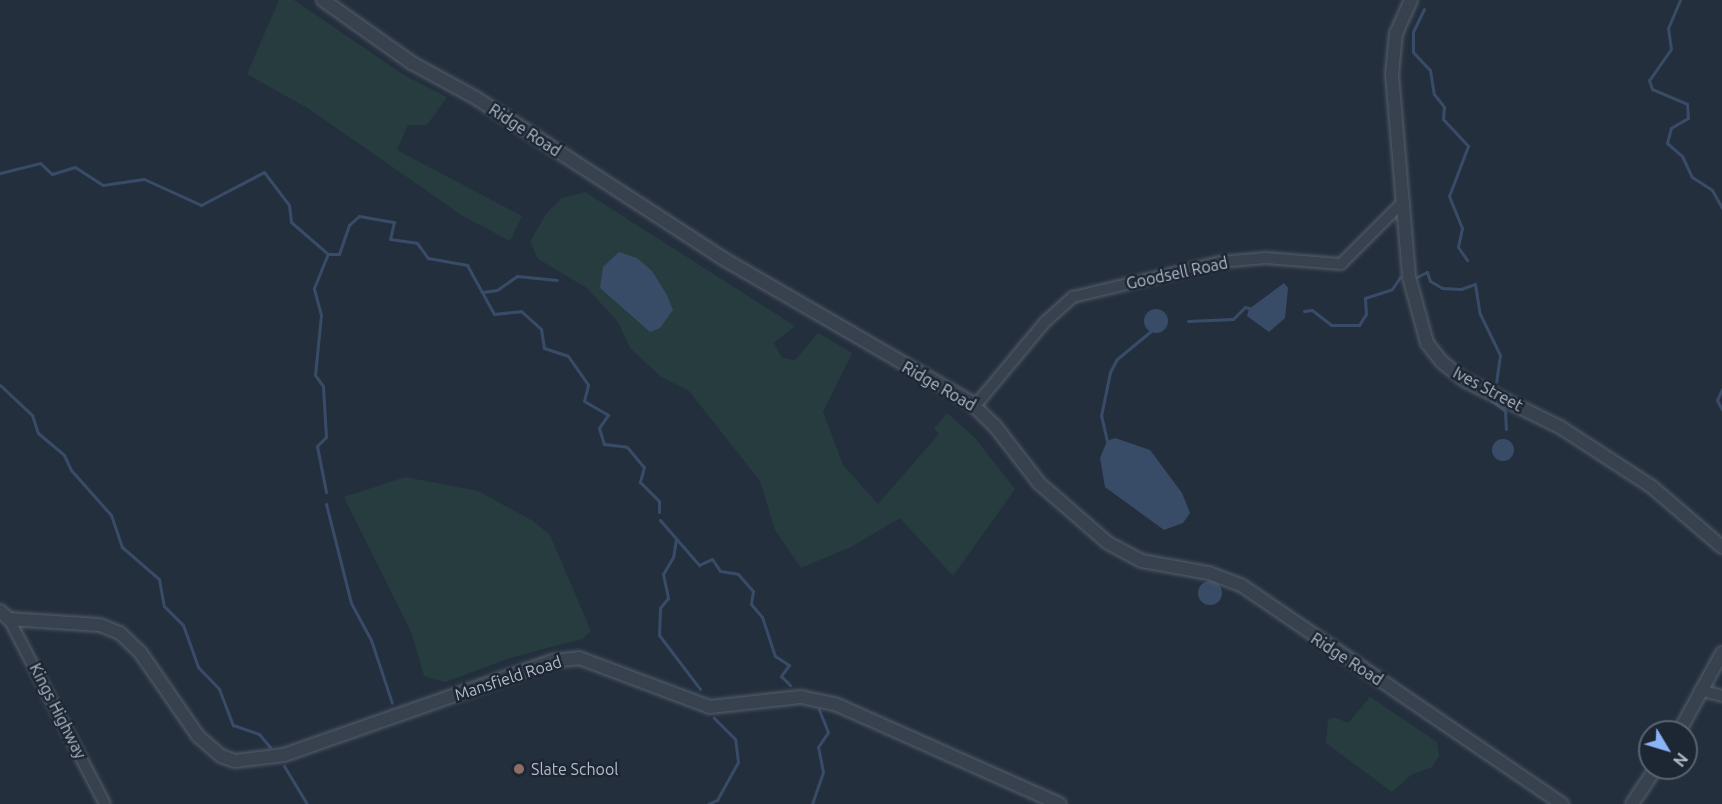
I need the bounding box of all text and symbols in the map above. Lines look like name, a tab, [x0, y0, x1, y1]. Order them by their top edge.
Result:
street label: Ridge Road	[485, 100, 565, 160]
street label: Goodsell Road	[1124, 253, 1230, 293]
street label: Ridge Road	[899, 357, 979, 415]
street label: Ives Street	[1450, 363, 1526, 415]
street label: Ridge Road	[1307, 629, 1387, 689]
street label: Mansfield Road	[452, 652, 564, 704]
street label: Kings Highway	[26, 660, 90, 762]
north arrow	[1638, 720, 1698, 780]
text: N	[1670, 750, 1691, 770]
place label: Slate School	[531, 759, 618, 779]
marker: Slate School	[512, 762, 526, 776]

